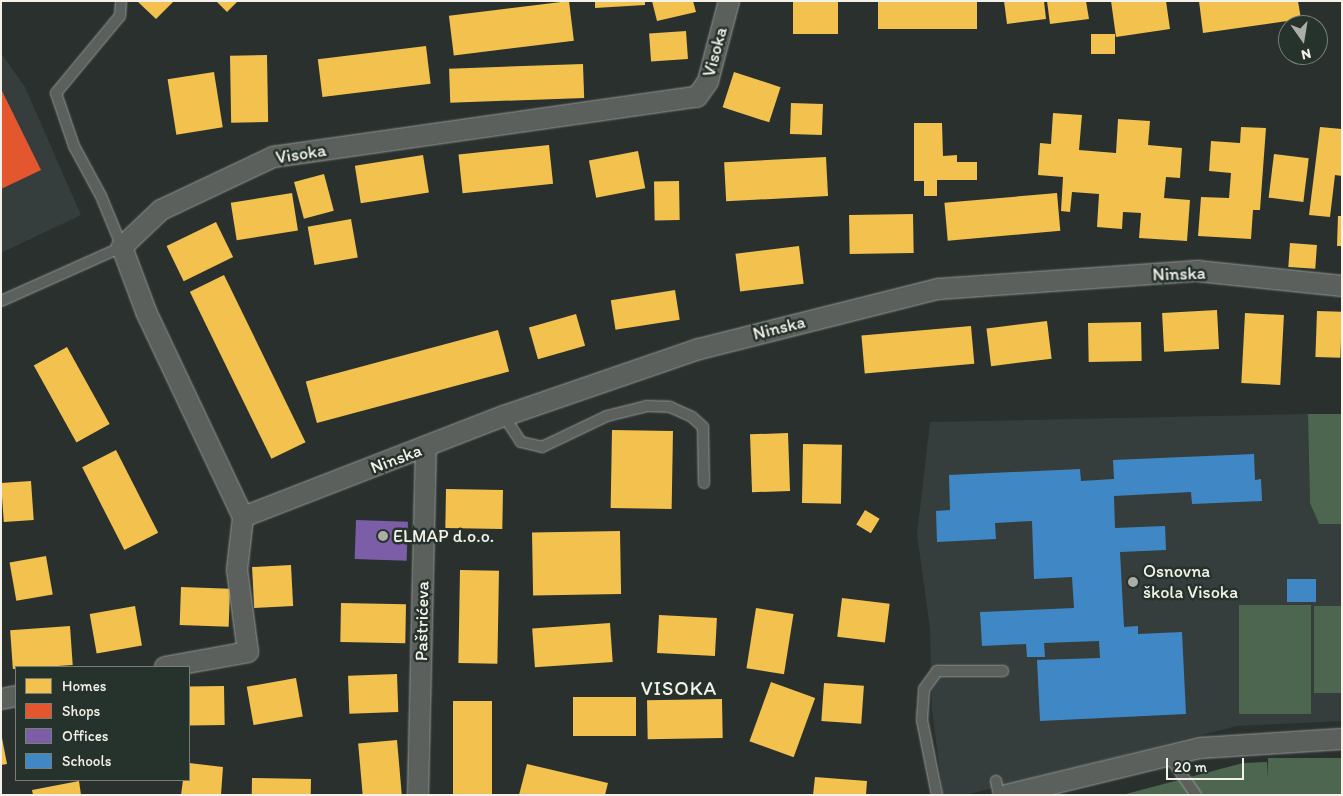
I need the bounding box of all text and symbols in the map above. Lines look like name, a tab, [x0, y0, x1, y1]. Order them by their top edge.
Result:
north arrow	[1278, 15, 1328, 65]
street label: Visoka	[698, 25, 732, 79]
text: N	[1300, 45, 1313, 63]
street label: Visoka	[274, 139, 328, 169]
street label: Ninska	[1152, 262, 1206, 286]
street label: Ninska	[751, 311, 807, 345]
street label: Ninska	[367, 439, 425, 479]
place label: ELMAP d.o.o.	[393, 525, 494, 547]
marker: ELMAP d.o.o.	[377, 530, 389, 542]
place label: Osnovna škola Visoka	[1143, 561, 1238, 604]
marker: Osnovna škola Visoka	[1127, 576, 1139, 588]
street label: Paštrićeva	[411, 581, 433, 661]
legend	[15, 666, 190, 781]
district label: VISOKA	[640, 676, 718, 700]
text: Homes	[62, 677, 106, 695]
text: Shops	[62, 702, 100, 720]
text: Offices	[62, 727, 109, 745]
scale bar	[1168, 748, 1246, 780]
text: Schools	[62, 752, 111, 770]
text: 20 m	[1174, 758, 1207, 776]

